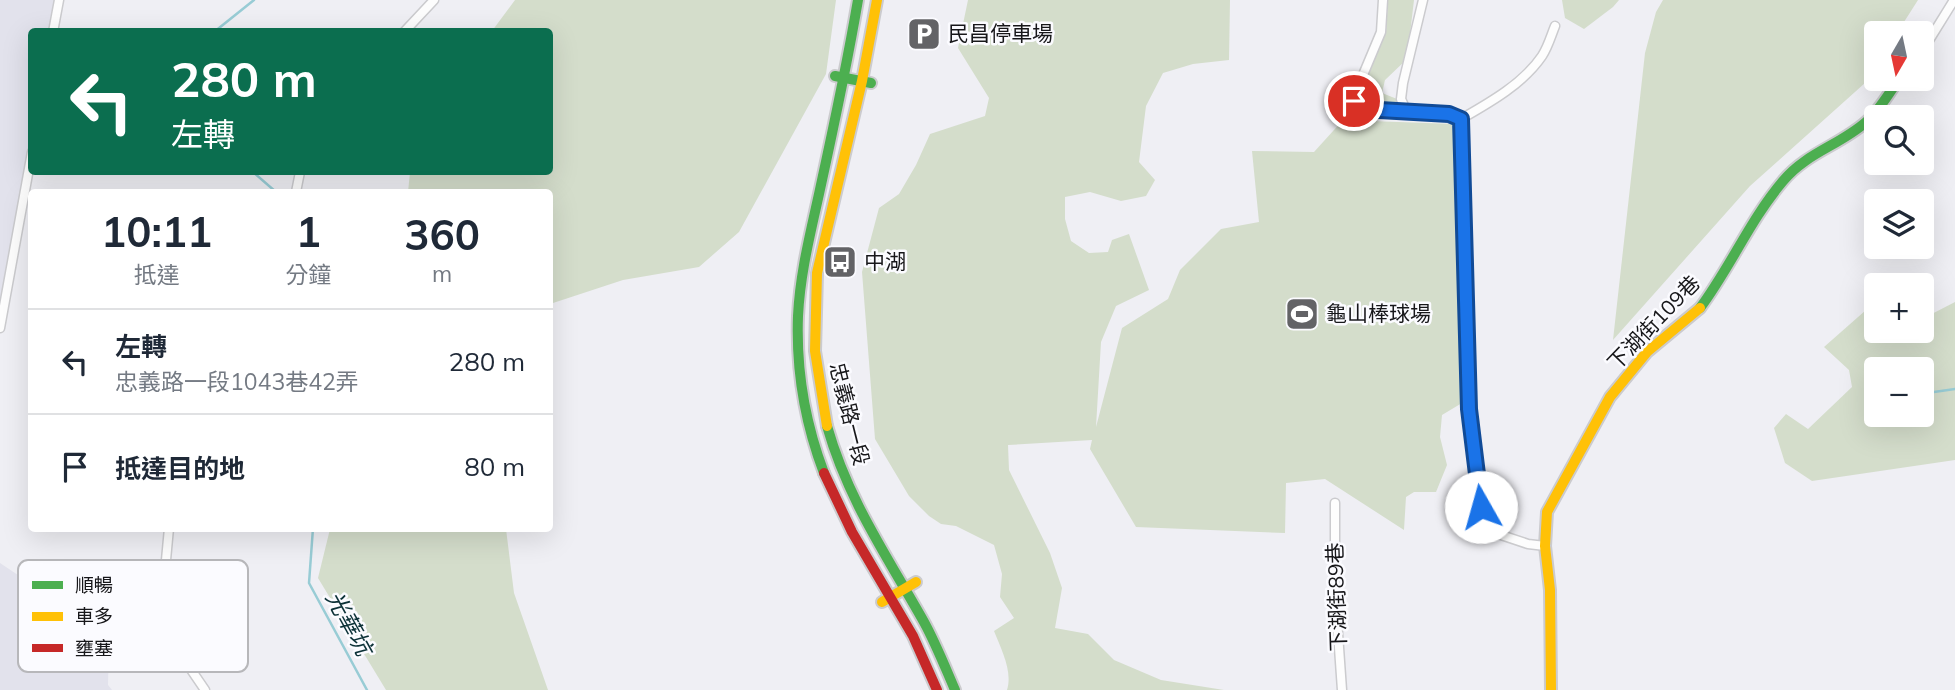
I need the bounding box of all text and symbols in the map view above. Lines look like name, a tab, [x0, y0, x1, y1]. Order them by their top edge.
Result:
parking icon: 民昌停車場	[905, 15, 943, 53]
place label: 民昌停車場	[948, 20, 1053, 46]
north arrow	[1864, 21, 1934, 91]
map controls	[1864, 21, 1934, 427]
text: 280 m	[171, 48, 317, 109]
icon: left	[56, 56, 147, 147]
pin	[1324, 71, 1384, 131]
icon: arrive	[1335, 82, 1373, 120]
button: search	[1864, 105, 1934, 175]
text: 左轉	[171, 114, 235, 154]
button: layers	[1864, 189, 1934, 259]
text: 10:11	[101, 205, 212, 258]
text: 1	[296, 205, 321, 258]
text: 360	[404, 208, 480, 261]
bus stop icon: 中湖	[821, 243, 859, 281]
place label: 中湖	[864, 248, 906, 274]
text: m	[432, 259, 452, 288]
text: 抵達	[134, 260, 180, 289]
text: 分鐘	[285, 260, 331, 289]
street label: 下湖街109巷	[1602, 269, 1705, 375]
button: +	[1864, 273, 1934, 343]
sports icon: 龜山棒球場	[1283, 295, 1321, 333]
place label: 龜山棒球場	[1326, 300, 1431, 326]
text: 左轉	[115, 330, 167, 363]
icon: left	[56, 343, 94, 381]
text: 280 m	[449, 345, 525, 378]
button: −	[1864, 357, 1934, 427]
street label: 忠義路一段	[825, 360, 875, 468]
text: 忠義路一段1043巷42弄	[115, 367, 359, 396]
icon: arrive	[56, 448, 94, 486]
text: 80 m	[464, 450, 525, 483]
text: 抵達目的地	[115, 452, 245, 485]
position arrow	[1444, 470, 1518, 544]
street label: 下湖街89巷	[1321, 542, 1351, 652]
legend	[18, 560, 248, 672]
text: 順暢	[75, 573, 113, 597]
water label: 光華坑	[320, 586, 380, 663]
text: 車多	[75, 604, 113, 628]
text: 壅塞	[75, 636, 113, 660]

